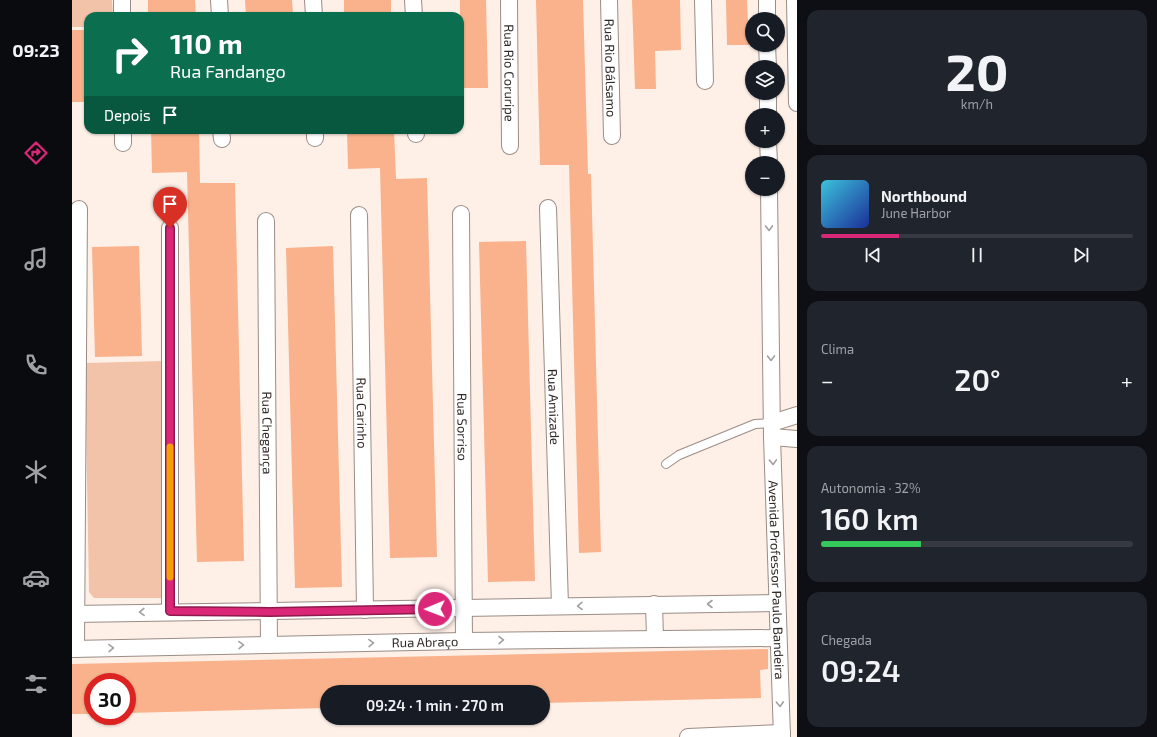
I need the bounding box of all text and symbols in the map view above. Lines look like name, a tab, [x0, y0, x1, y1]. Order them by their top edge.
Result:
map controls	[745, 12, 785, 196]
button: search	[745, 12, 785, 52]
street label: Rua Rio Bálsamo	[601, 18, 620, 117]
street label: Rua Rio Coruripe	[501, 24, 518, 122]
text: 110 m	[170, 26, 243, 60]
icon: right	[104, 28, 156, 80]
text: 09:23	[12, 39, 60, 61]
text: 20	[945, 39, 1009, 101]
text: Rua Fandango	[170, 60, 286, 82]
button: layers	[745, 60, 785, 100]
text: km/h	[961, 96, 993, 112]
icon: arrive	[159, 104, 181, 126]
text: Depois	[104, 106, 151, 124]
button: +	[745, 108, 785, 148]
icon: directions	[22, 139, 50, 167]
button: −	[745, 156, 785, 196]
pin	[153, 187, 187, 228]
text: Northbound	[881, 187, 967, 205]
icon: arrive	[159, 193, 181, 215]
text: June Harbor	[881, 205, 951, 221]
one-way arrow	[765, 225, 774, 231]
icon: previous	[862, 244, 884, 266]
icon: pause	[966, 244, 988, 266]
icon: next	[1070, 244, 1092, 266]
icon: music	[22, 245, 50, 273]
text: Clima	[821, 341, 854, 357]
icon: phone	[22, 351, 50, 379]
one-way arrow	[767, 355, 775, 361]
text: 20°	[954, 361, 1001, 397]
text: −	[821, 367, 834, 393]
text: +	[1121, 367, 1133, 393]
street label: Rua Amizade	[545, 369, 563, 445]
street label: Rua Carinho	[353, 377, 371, 449]
street label: Rua Chegança	[259, 391, 276, 474]
street label: Rua Sorriso	[454, 393, 471, 461]
icon: climate	[22, 458, 50, 486]
one-way arrow	[768, 459, 777, 465]
street label: Avenida Professor Paulo Bandeira	[765, 480, 788, 680]
text: Autonomia · 32%	[821, 480, 921, 496]
text: 160 km	[821, 500, 919, 536]
icon: car	[22, 564, 50, 592]
position arrow	[414, 588, 456, 630]
one-way arrow	[707, 600, 713, 608]
one-way arrow	[577, 602, 583, 610]
one-way arrow	[139, 608, 145, 616]
text: Chegada	[821, 632, 872, 648]
street label: Rua Abraço	[391, 633, 458, 650]
one-way arrow	[498, 636, 504, 644]
one-way arrow	[368, 639, 374, 647]
one-way arrow	[238, 641, 244, 650]
one-way arrow	[108, 644, 114, 652]
text: 09:24	[821, 652, 901, 688]
icon: filters	[22, 670, 50, 698]
speed limit sign: 30	[84, 673, 136, 725]
text: 09:24 · 1 min · 270 m	[366, 696, 504, 714]
one-way arrow	[776, 701, 785, 707]

